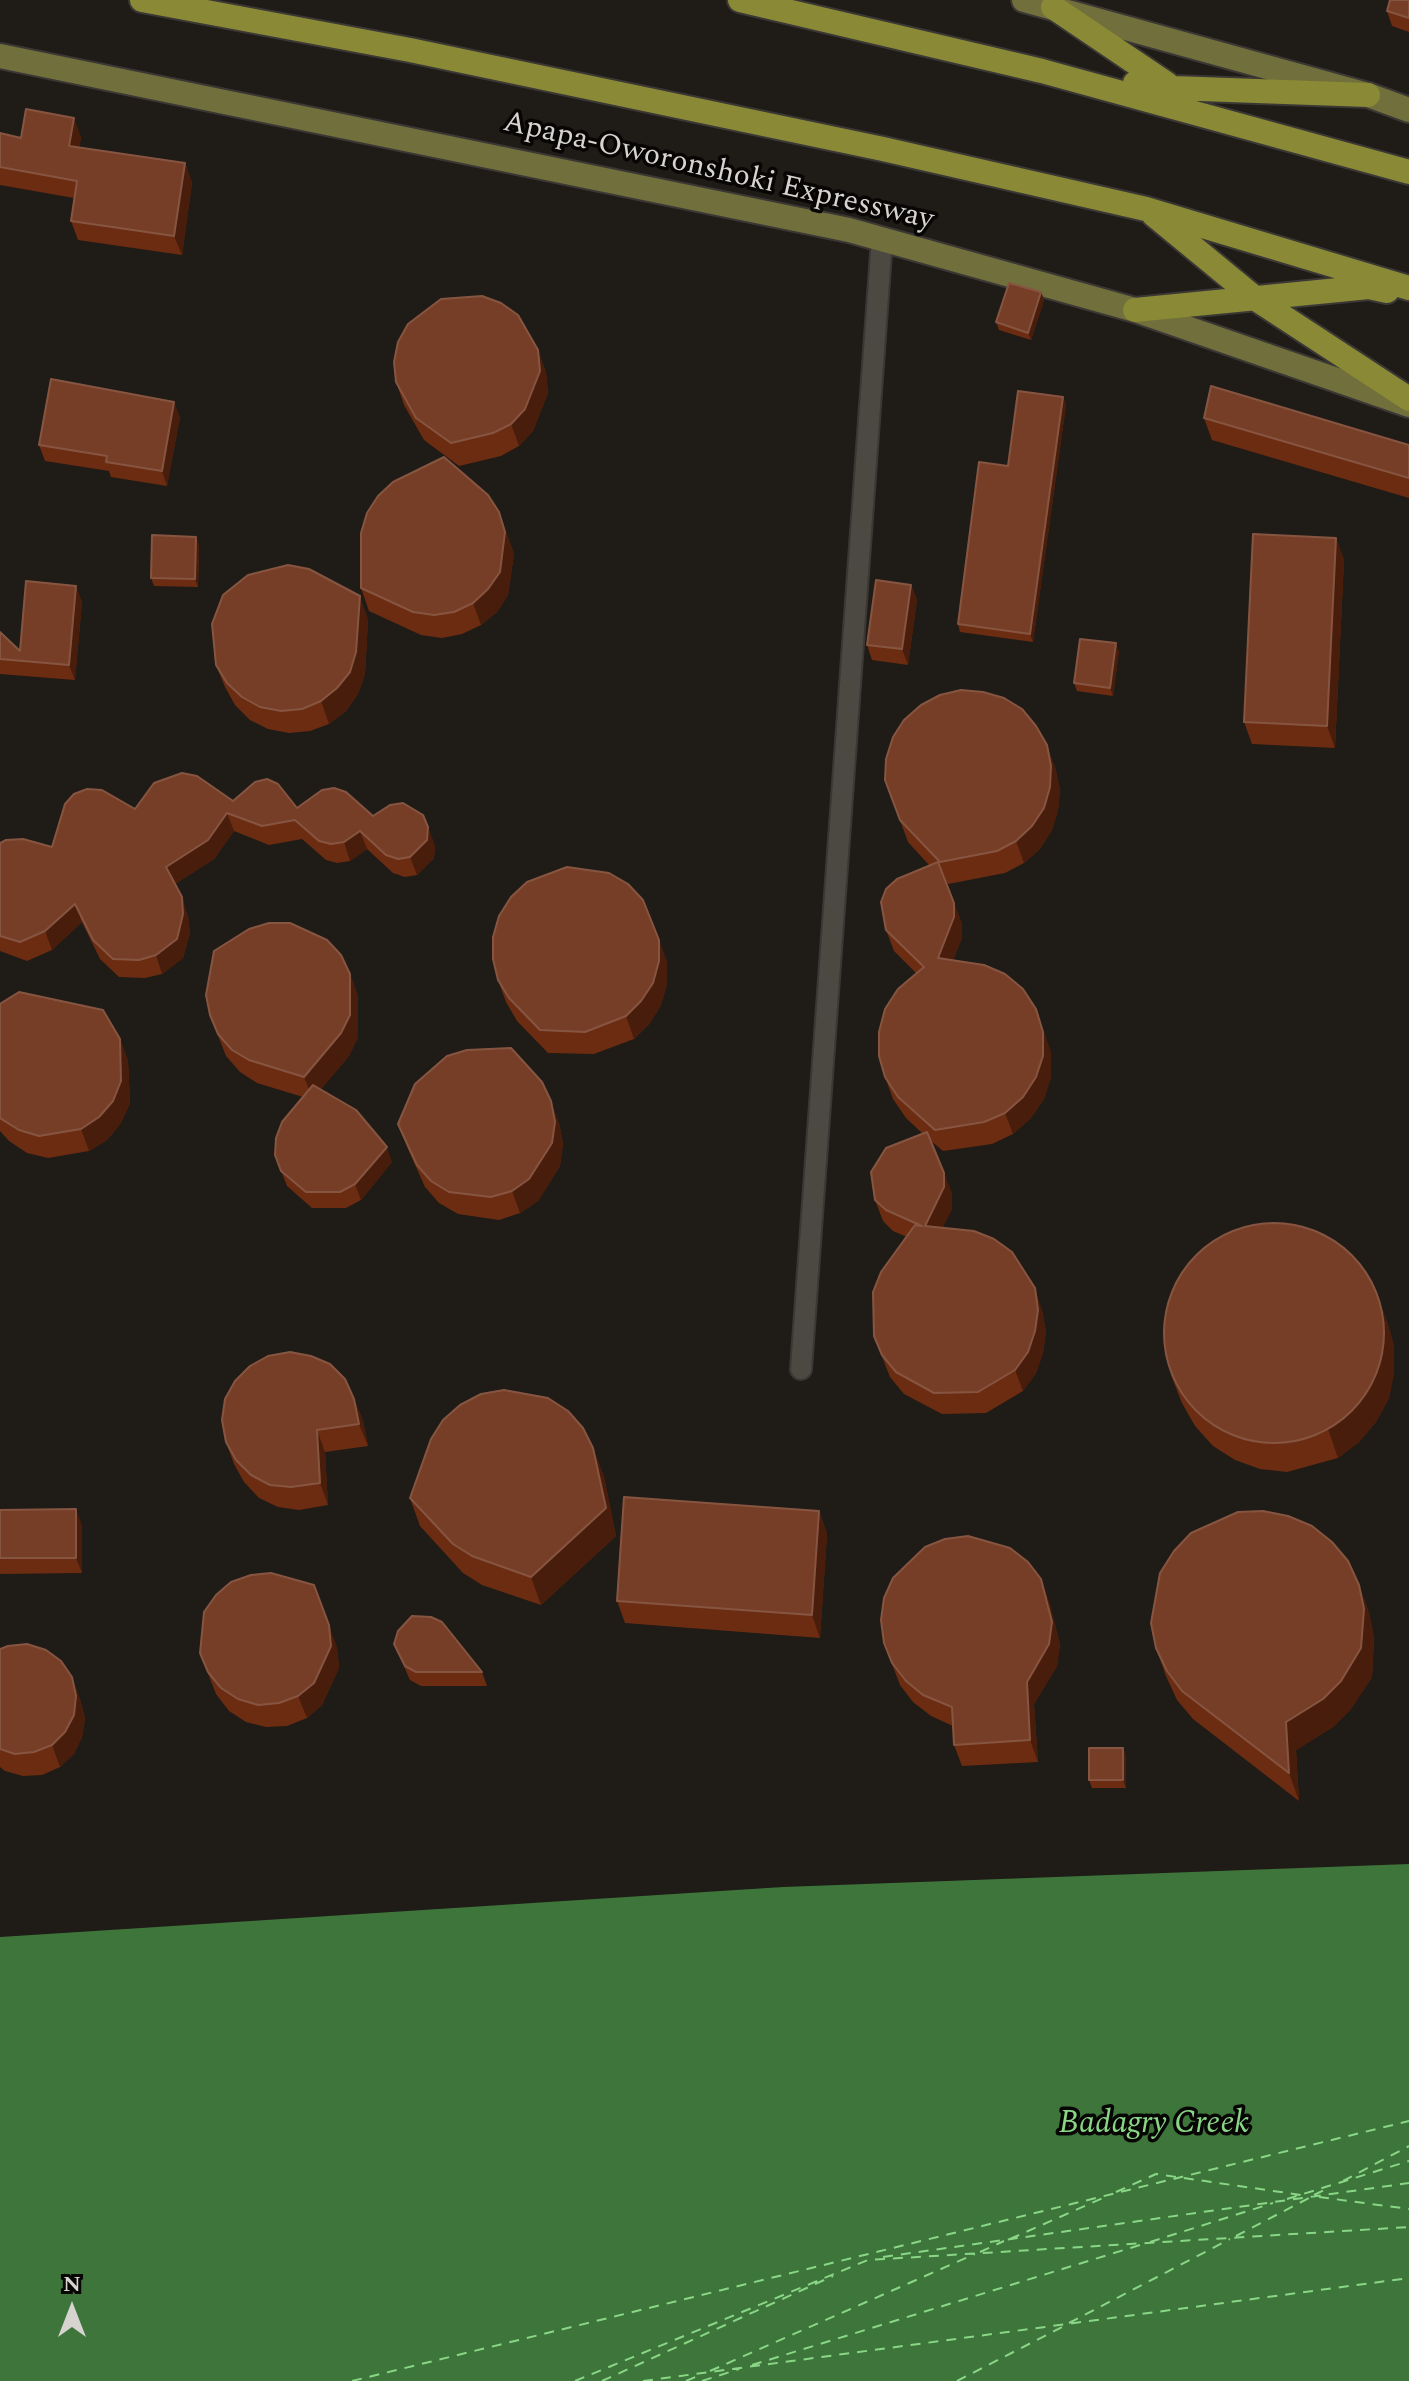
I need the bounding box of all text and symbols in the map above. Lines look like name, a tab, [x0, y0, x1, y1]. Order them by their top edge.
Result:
street label: Apapa-Oworonshoki Expressway	[499, 106, 937, 240]
water label: Badagry Creek	[1059, 2107, 1249, 2145]
text: N	[63, 2268, 81, 2301]
north arrow	[32, 2269, 112, 2349]

